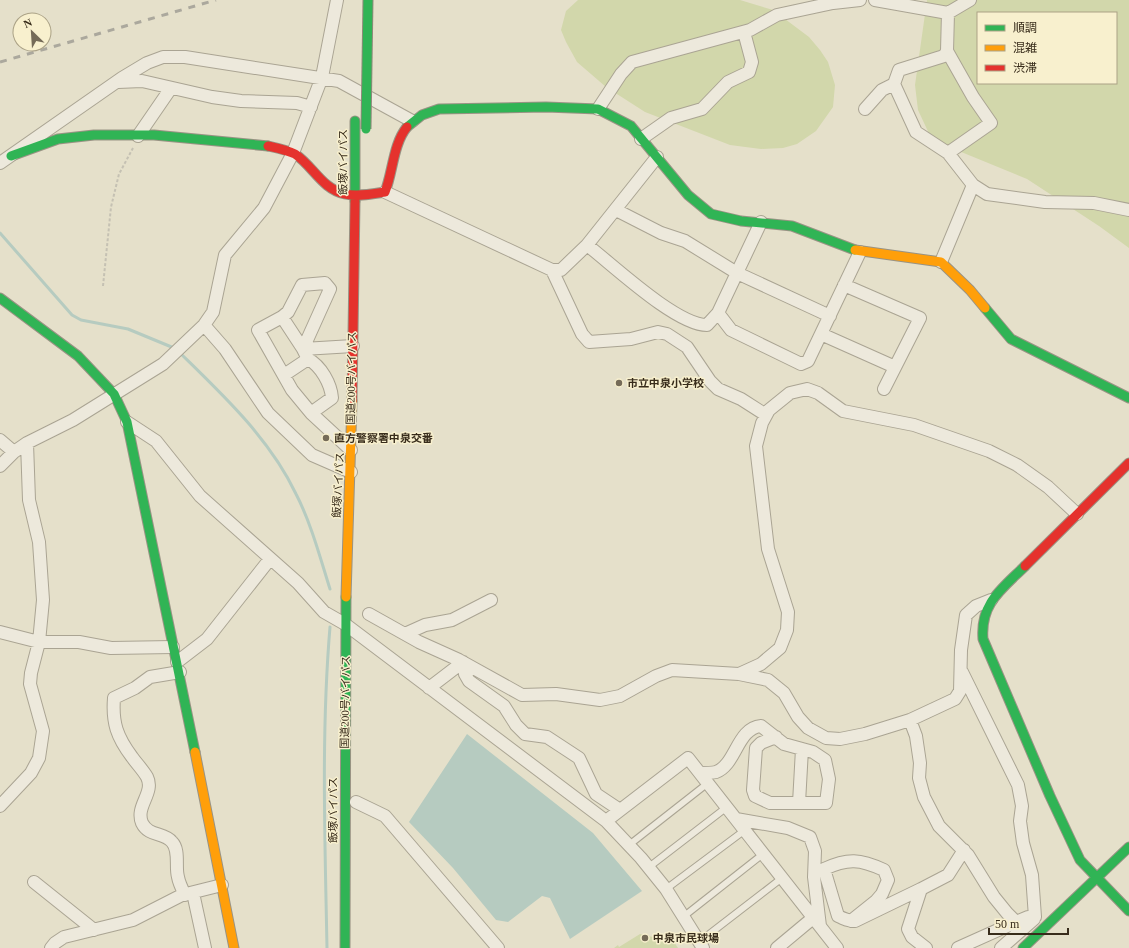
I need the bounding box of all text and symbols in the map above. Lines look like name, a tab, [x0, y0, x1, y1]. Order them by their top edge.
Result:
north arrow	[12, 12, 52, 52]
legend	[977, 12, 1117, 84]
text: N	[22, 16, 34, 30]
text: 順調	[1013, 21, 1037, 35]
text: 混雑	[1013, 41, 1037, 55]
text: 渋滞	[1013, 61, 1037, 75]
street label: 飯塚バイパス	[337, 129, 349, 195]
street label: 国道200号バイパス	[344, 331, 358, 425]
place label: 市立中泉小学校	[627, 377, 704, 389]
marker: 市立中泉小学校	[614, 378, 624, 388]
place label: 直方警察署中泉交番	[334, 432, 433, 444]
marker: 直方警察署中泉交番	[321, 433, 331, 443]
street label: 飯塚バイパス	[330, 452, 346, 518]
street label: 国道200号バイパス	[338, 655, 352, 749]
street label: 飯塚バイパス	[327, 777, 339, 843]
scale bar	[989, 910, 1068, 936]
text: 50 m	[995, 917, 1020, 931]
place label: 中泉市民球場	[653, 932, 719, 944]
marker: 中泉市民球場	[640, 933, 650, 943]

